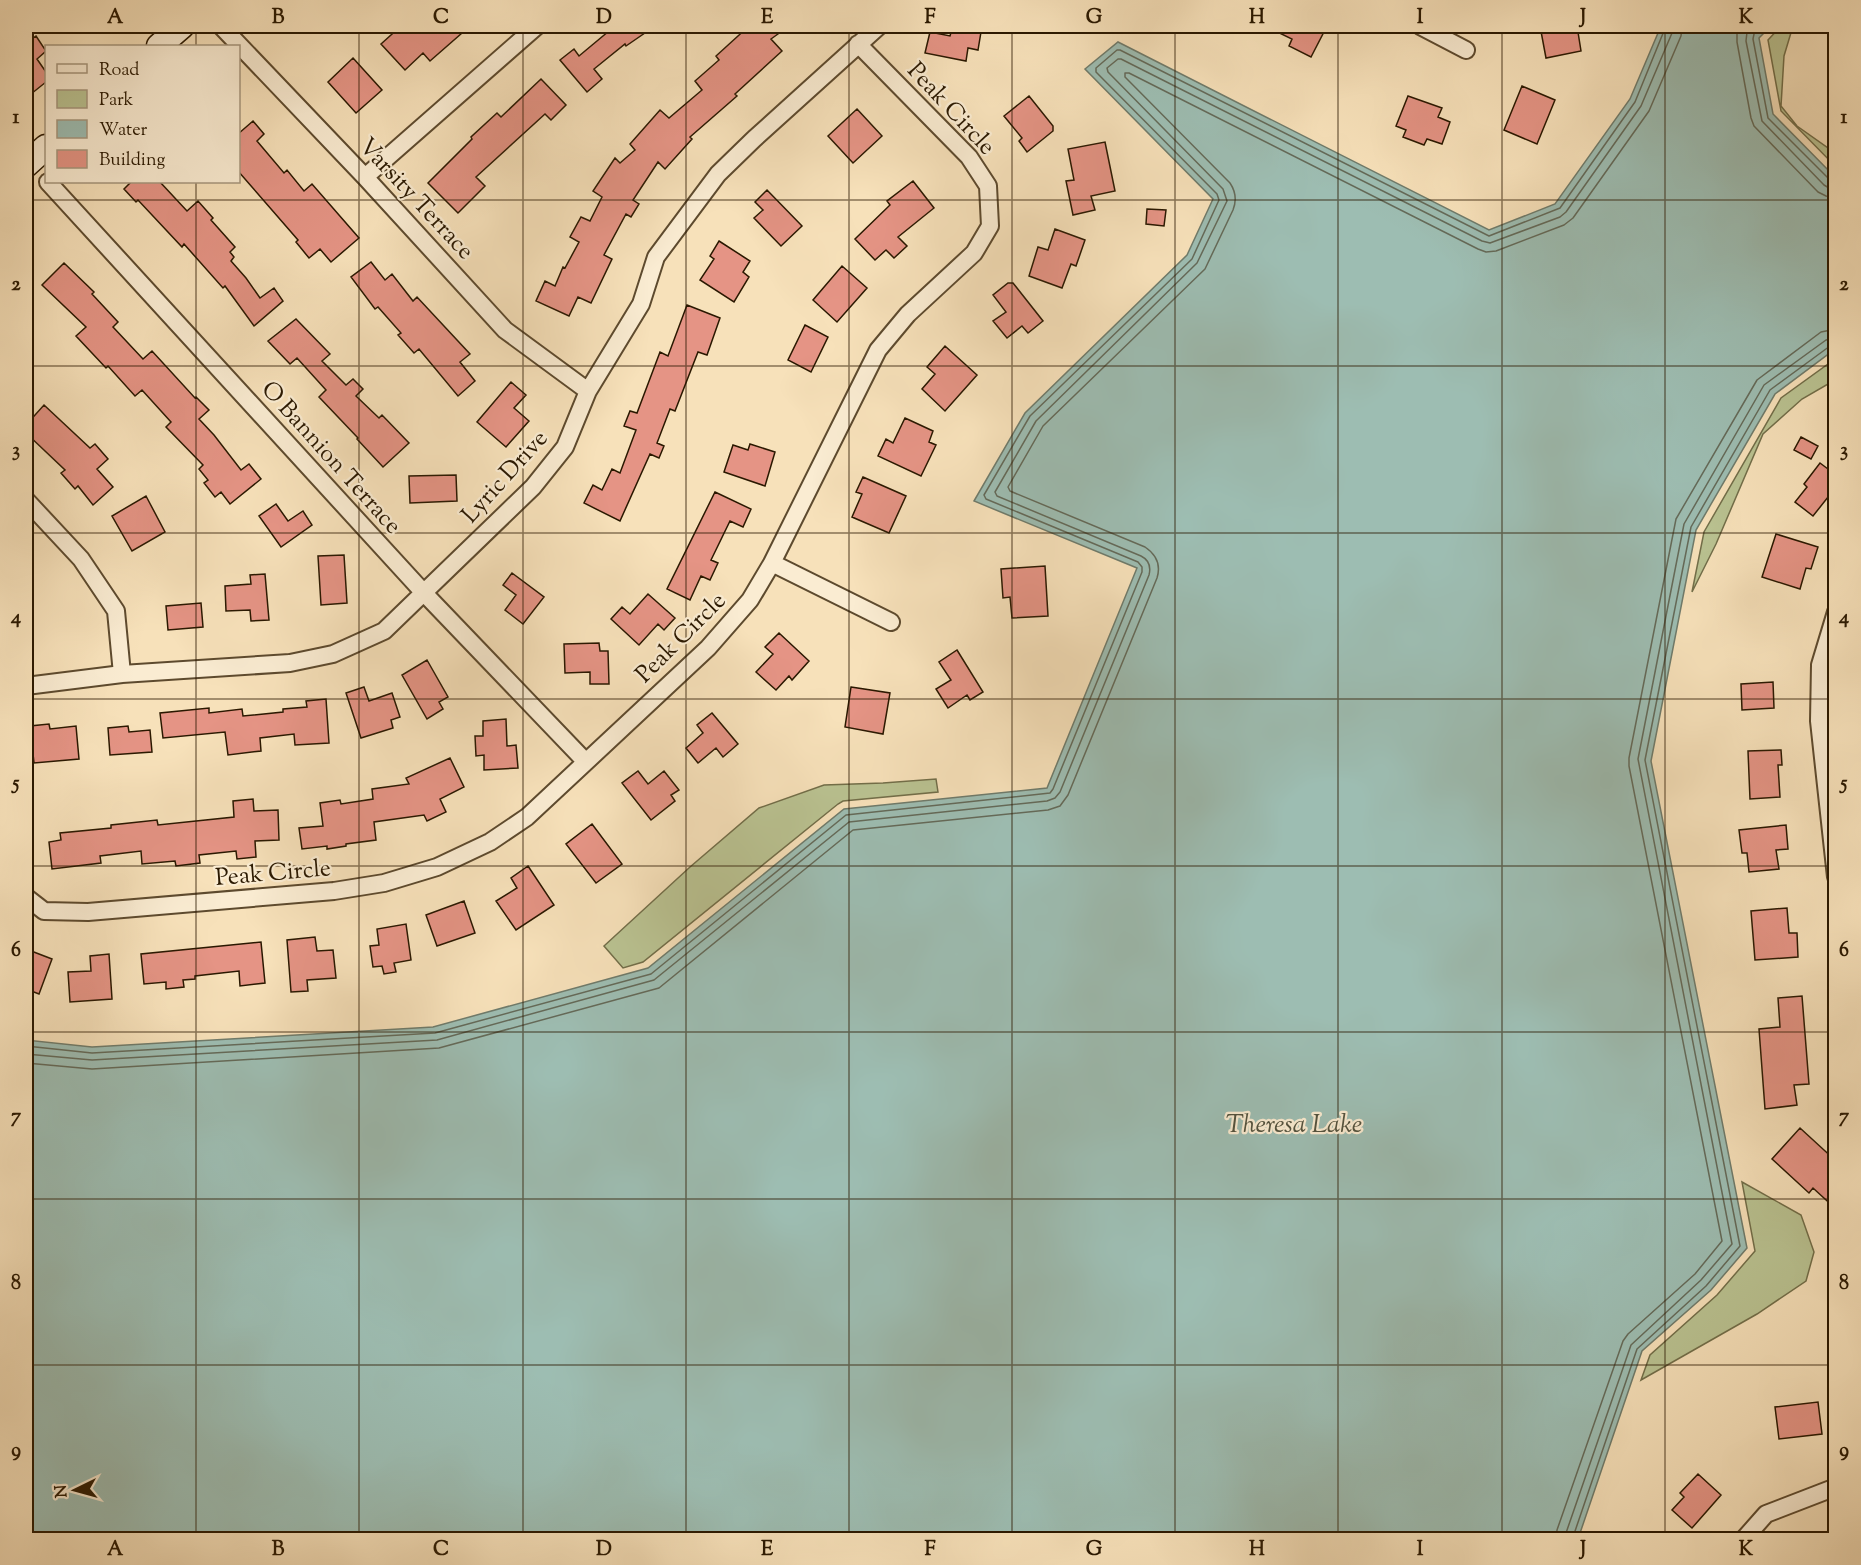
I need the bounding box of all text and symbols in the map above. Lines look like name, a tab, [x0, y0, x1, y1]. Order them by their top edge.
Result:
text: A	[107, 4, 124, 33]
text: B	[272, 4, 285, 33]
text: C	[433, 4, 449, 33]
text: D	[596, 4, 612, 33]
text: E	[761, 4, 774, 33]
text: F	[924, 4, 936, 33]
text: G	[1086, 4, 1103, 33]
text: H	[1249, 4, 1265, 33]
text: I	[1417, 4, 1424, 33]
text: J	[1578, 4, 1586, 33]
text: K	[1739, 4, 1754, 33]
legend	[45, 45, 240, 183]
street label: Peak Circle	[899, 55, 1003, 163]
text: Road	[99, 58, 139, 84]
text: Park	[99, 88, 134, 114]
text: 1	[13, 104, 20, 133]
text: 1	[1841, 104, 1848, 133]
text: Water	[99, 118, 148, 144]
street label: Varsity Terrace	[350, 131, 481, 268]
text: Building	[99, 148, 165, 174]
text: 2	[11, 271, 21, 300]
text: 2	[1839, 271, 1849, 300]
street label: O Bannion Terrace	[252, 374, 409, 543]
street label: Lyric Drive	[454, 423, 557, 531]
text: 3	[12, 437, 20, 466]
text: 3	[1840, 437, 1848, 466]
street label: Peak Circle	[628, 585, 734, 691]
text: 4	[10, 604, 21, 633]
text: 4	[1838, 604, 1849, 633]
text: 5	[11, 770, 20, 799]
text: 5	[1839, 770, 1848, 799]
street label: Peak Circle	[214, 852, 332, 896]
text: 6	[11, 937, 21, 966]
text: 6	[1839, 937, 1849, 966]
text: 7	[11, 1103, 22, 1132]
text: 7	[1839, 1103, 1850, 1132]
water label: Theresa Lake	[1226, 1107, 1362, 1144]
text: 8	[11, 1270, 21, 1299]
text: 8	[1839, 1270, 1849, 1299]
text: 9	[11, 1437, 21, 1466]
text: 9	[1839, 1437, 1849, 1466]
north arrow	[45, 1460, 105, 1520]
text: N	[51, 1484, 75, 1498]
text: A	[107, 1536, 124, 1565]
text: B	[272, 1536, 285, 1565]
text: C	[433, 1536, 449, 1565]
text: D	[596, 1536, 612, 1565]
text: E	[761, 1536, 774, 1565]
text: F	[924, 1536, 936, 1565]
text: G	[1086, 1536, 1103, 1565]
text: H	[1249, 1536, 1265, 1565]
text: I	[1417, 1536, 1424, 1565]
text: J	[1578, 1536, 1586, 1565]
text: K	[1739, 1536, 1754, 1565]

